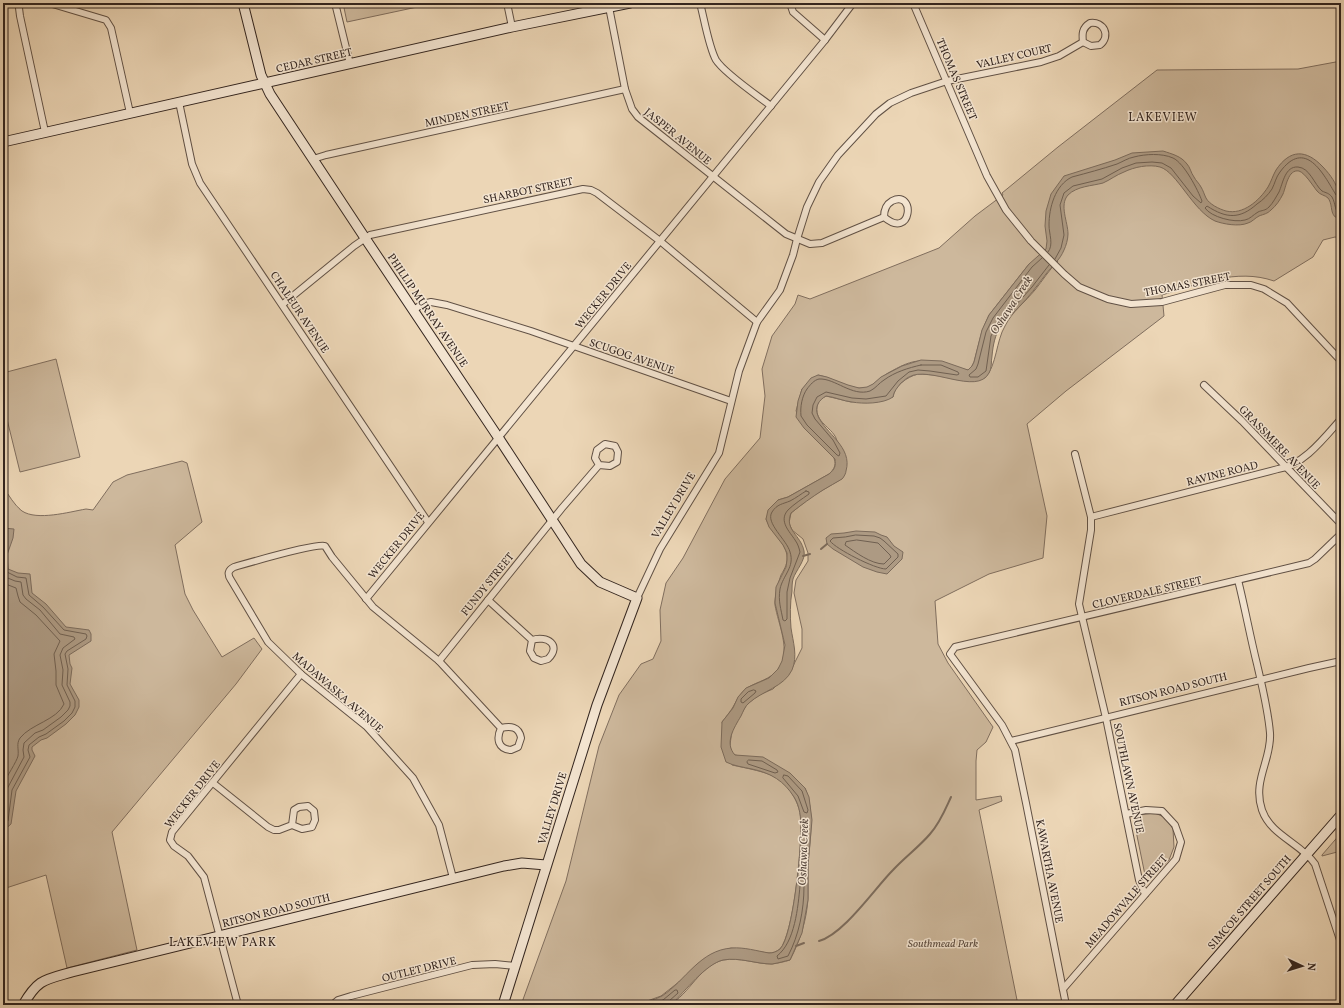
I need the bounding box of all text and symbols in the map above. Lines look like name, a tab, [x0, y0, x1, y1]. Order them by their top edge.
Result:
street label: THOMAS STREET	[932, 36, 980, 123]
street label: VALLEY COURT	[975, 41, 1054, 73]
street label: CEDAR STREET	[275, 45, 354, 78]
street label: MINDEN STREET	[424, 99, 512, 132]
street label: JASPER AVENUE	[640, 105, 714, 169]
district label: LAKEVIEW	[1128, 110, 1198, 126]
street label: SHARBOT STREET	[482, 175, 575, 208]
street label: PHILLIP MURRAY AVENUE	[383, 251, 471, 371]
street label: WECKER DRIVE	[572, 259, 636, 333]
street label: CHALEUR AVENUE	[266, 269, 332, 357]
street label: THOMAS STREET	[1143, 270, 1232, 301]
water label: Oshawa Creek	[987, 273, 1037, 338]
street label: SCUGOG AVENUE	[587, 336, 677, 379]
street label: GRASSMERE AVENUE	[1235, 403, 1323, 493]
street label: RAVINE ROAD	[1185, 458, 1260, 491]
street label: VALLEY DRIVE	[649, 469, 700, 542]
street label: WECKER DRIVE	[365, 509, 429, 583]
street label: FUNDY STREET	[458, 550, 519, 620]
street label: CLOVERDALE STREET	[1091, 573, 1204, 613]
street label: MADAWASKA AVENUE	[288, 649, 386, 737]
street label: RITSON ROAD SOUTH	[1118, 670, 1229, 711]
street label: SOUTHLAWN AVENUE	[1109, 722, 1147, 835]
street label: WECKER DRIVE	[162, 758, 225, 832]
street label: VALLEY DRIVE	[535, 770, 572, 846]
water label: Oshawa Creek	[795, 818, 813, 886]
street label: KAWARTHA AVENUE	[1031, 818, 1066, 925]
street label: MEADOWVALE STREET	[1082, 852, 1172, 952]
street label: SIMCOE STREET SOUTH	[1205, 853, 1295, 953]
street label: RITSON ROAD SOUTH	[221, 891, 332, 932]
district label: LAKEVIEW PARK	[169, 935, 277, 951]
park label: Southmead Park	[908, 937, 978, 952]
north arrow	[1282, 946, 1322, 986]
street label: OUTLET DRIVE	[381, 954, 458, 987]
text: N	[1303, 962, 1318, 971]

